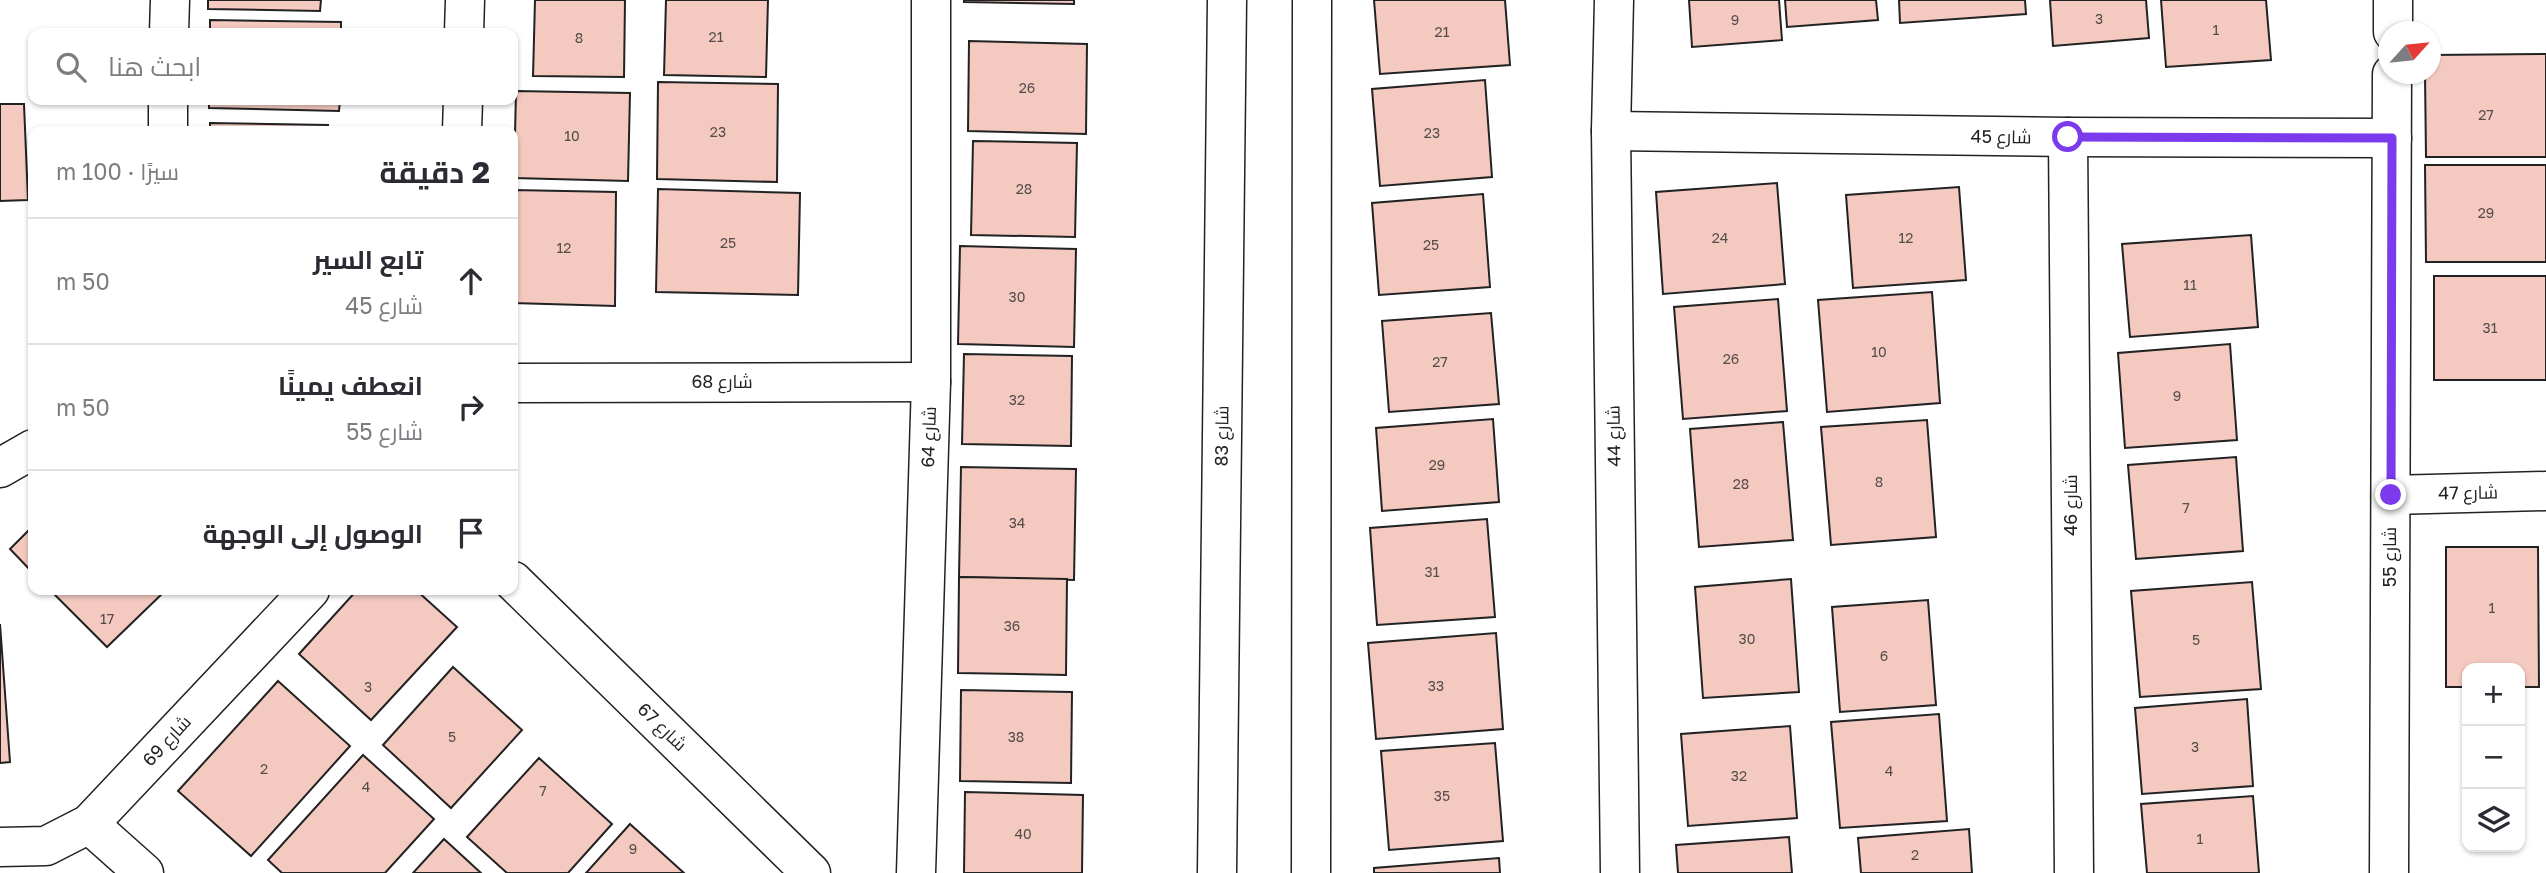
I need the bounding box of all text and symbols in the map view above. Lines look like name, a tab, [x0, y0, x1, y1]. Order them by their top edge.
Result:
house number: 3	[2095, 10, 2103, 27]
house number: 9	[1731, 11, 1739, 28]
house number: 1	[2213, 21, 2220, 38]
north arrow	[2378, 21, 2441, 84]
house number: 21	[1435, 23, 1450, 40]
search box	[28, 28, 518, 105]
house number: 21	[709, 28, 724, 45]
house number: 8	[575, 29, 583, 46]
icon: search	[52, 48, 90, 86]
text: ابحث هنا	[108, 51, 201, 82]
house number: 26	[1019, 79, 1035, 96]
house number: 27	[2478, 106, 2494, 123]
route start	[2052, 121, 2083, 152]
house number: 23	[710, 123, 726, 140]
house number: 23	[1424, 124, 1440, 141]
street label: شارع 45	[1970, 124, 2032, 150]
house number: 10	[564, 127, 580, 144]
text: 2 دقيقة	[379, 154, 490, 190]
text: سيرًا · 100 m	[56, 157, 179, 185]
house number: 28	[1016, 180, 1032, 197]
house number: 29	[2478, 204, 2494, 221]
house number: 24	[1712, 229, 1728, 246]
house number: 12	[1899, 229, 1913, 246]
house number: 25	[720, 234, 736, 251]
house number: 25	[1423, 236, 1439, 253]
house number: 12	[557, 239, 571, 256]
text: تابع السير	[313, 244, 423, 275]
icon: ahead	[452, 262, 490, 300]
text: 50 m	[56, 267, 110, 295]
house number: 11	[2183, 276, 2197, 293]
house number: 30	[1009, 288, 1025, 305]
text: شارع 45	[345, 291, 423, 319]
house number: 31	[2483, 319, 2498, 336]
house number: 10	[1871, 343, 1887, 360]
house number: 26	[1723, 350, 1739, 367]
house number: 27	[1432, 353, 1448, 370]
text: انعطف يمينًا	[278, 370, 423, 401]
street label: شارع 68	[691, 370, 753, 394]
house number: 9	[2173, 387, 2181, 404]
icon: right	[452, 388, 490, 426]
house number: 32	[1009, 391, 1025, 408]
text: 50 m	[56, 393, 110, 421]
street label: شارع 83	[1209, 405, 1235, 467]
street label: شارع 44	[1601, 405, 1627, 467]
street label: شارع 64	[916, 406, 942, 468]
text: شارع 55	[346, 417, 423, 445]
house number: 29	[1429, 456, 1445, 473]
house number: 8	[1875, 473, 1883, 490]
street label: شارع 46	[2059, 474, 2083, 536]
house number: 28	[1733, 475, 1749, 492]
route end	[2375, 479, 2406, 510]
street label: شارع 47	[2438, 480, 2498, 506]
house number: 7	[2182, 499, 2190, 516]
icon: arrive	[452, 514, 490, 552]
house number: 34	[1009, 514, 1025, 531]
text: الوصول إلى الوجهة	[203, 518, 423, 549]
street label: شارع 55	[2378, 527, 2402, 587]
house number: 31	[1425, 563, 1440, 580]
house number: 1	[2489, 599, 2496, 616]
house number: 17	[100, 610, 114, 627]
house number: 36	[1004, 617, 1020, 634]
house number: 30	[1739, 630, 1755, 647]
house number: 5	[2192, 631, 2200, 648]
house number: 6	[1880, 647, 1888, 664]
map controls	[2462, 663, 2525, 852]
button: +	[2462, 663, 2525, 726]
house number: 33	[1428, 677, 1444, 694]
house number: 3	[364, 678, 372, 695]
street label: شارع 67	[632, 698, 692, 756]
street label: شارع 69	[137, 710, 197, 772]
button: −	[2462, 726, 2525, 789]
house number: 5	[448, 728, 456, 745]
house number: 38	[1008, 728, 1024, 745]
house number: 3	[2191, 738, 2199, 755]
house number: 2	[260, 760, 268, 777]
house number: 4	[1885, 762, 1893, 779]
house number: 32	[1731, 767, 1747, 784]
house number: 4	[362, 778, 370, 795]
house number: 7	[539, 782, 547, 799]
house number: 35	[1434, 787, 1450, 804]
button: layers	[2462, 789, 2525, 852]
house number: 40	[1014, 825, 1032, 842]
house number: 1	[2197, 830, 2204, 847]
house number: 9	[629, 840, 637, 857]
house number: 2	[1911, 846, 1919, 863]

